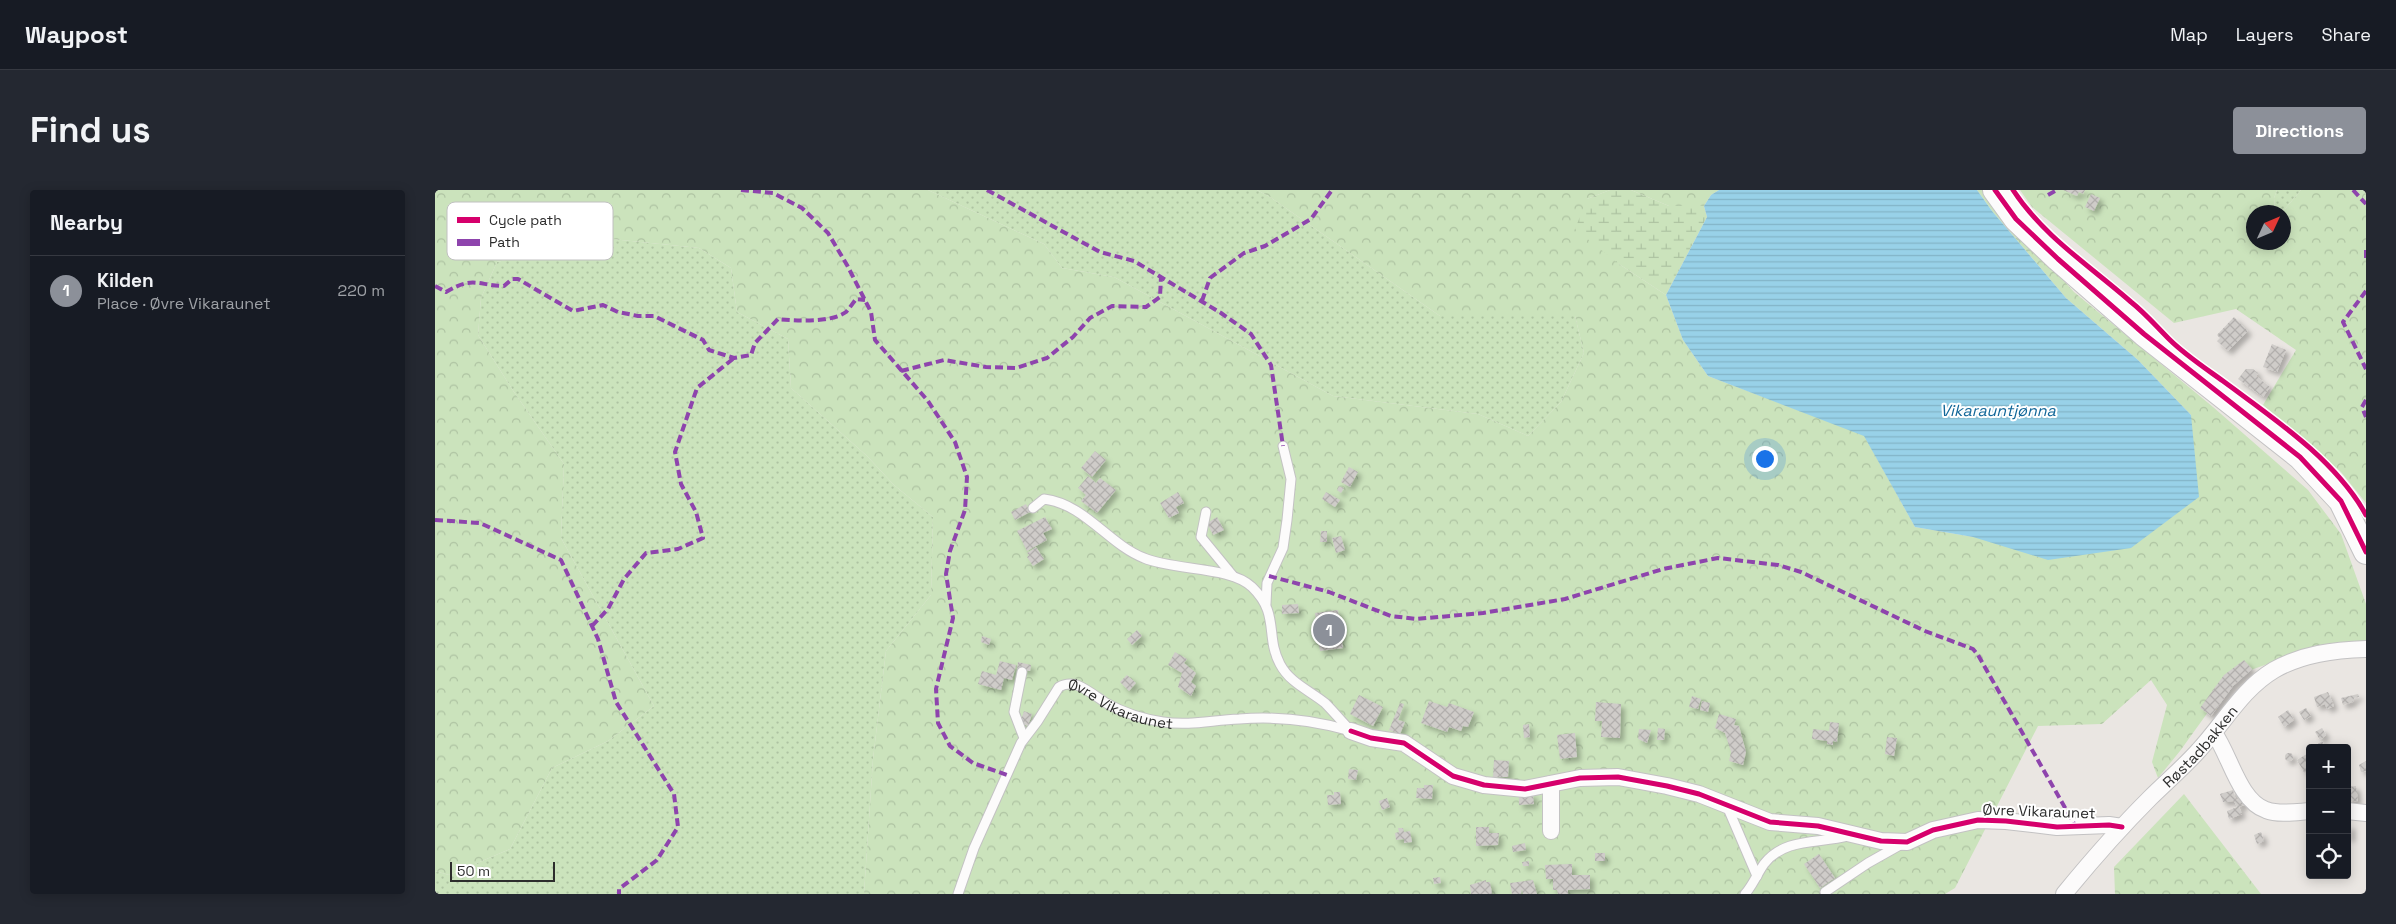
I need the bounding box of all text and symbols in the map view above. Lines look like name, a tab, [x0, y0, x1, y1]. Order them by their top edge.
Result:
text: Waypost	[25, 19, 128, 50]
text: Map	[2170, 23, 2208, 46]
text: Layers	[2236, 23, 2293, 46]
text: Share	[2321, 23, 2371, 46]
button: Directions	[2233, 107, 2366, 154]
text: Find us	[30, 108, 151, 152]
legend	[447, 202, 613, 260]
north arrow	[2246, 205, 2291, 250]
text: Nearby	[50, 209, 123, 236]
text: Cycle path	[489, 211, 562, 229]
text: Path	[489, 233, 520, 251]
text: Kilden	[97, 268, 154, 293]
text: 1	[62, 280, 70, 301]
text: 220 m	[338, 280, 385, 301]
text: Place · Øvre Vikaraunet	[97, 293, 271, 314]
water label: Vikarauntjønna	[1940, 400, 2057, 421]
your location	[1752, 446, 1778, 472]
pin: 1	[1313, 611, 1345, 649]
street label: Øvre Vikaraunet	[1067, 674, 1174, 733]
street label: Røstadbakken	[2158, 701, 2241, 791]
map controls	[2306, 744, 2351, 879]
button: +	[2306, 744, 2351, 789]
button: −	[2306, 789, 2351, 834]
street label: Øvre Vikaraunet	[1982, 800, 2096, 822]
button: locate	[2306, 834, 2351, 879]
scale bar	[450, 859, 555, 882]
text: 50 m	[457, 862, 490, 880]

